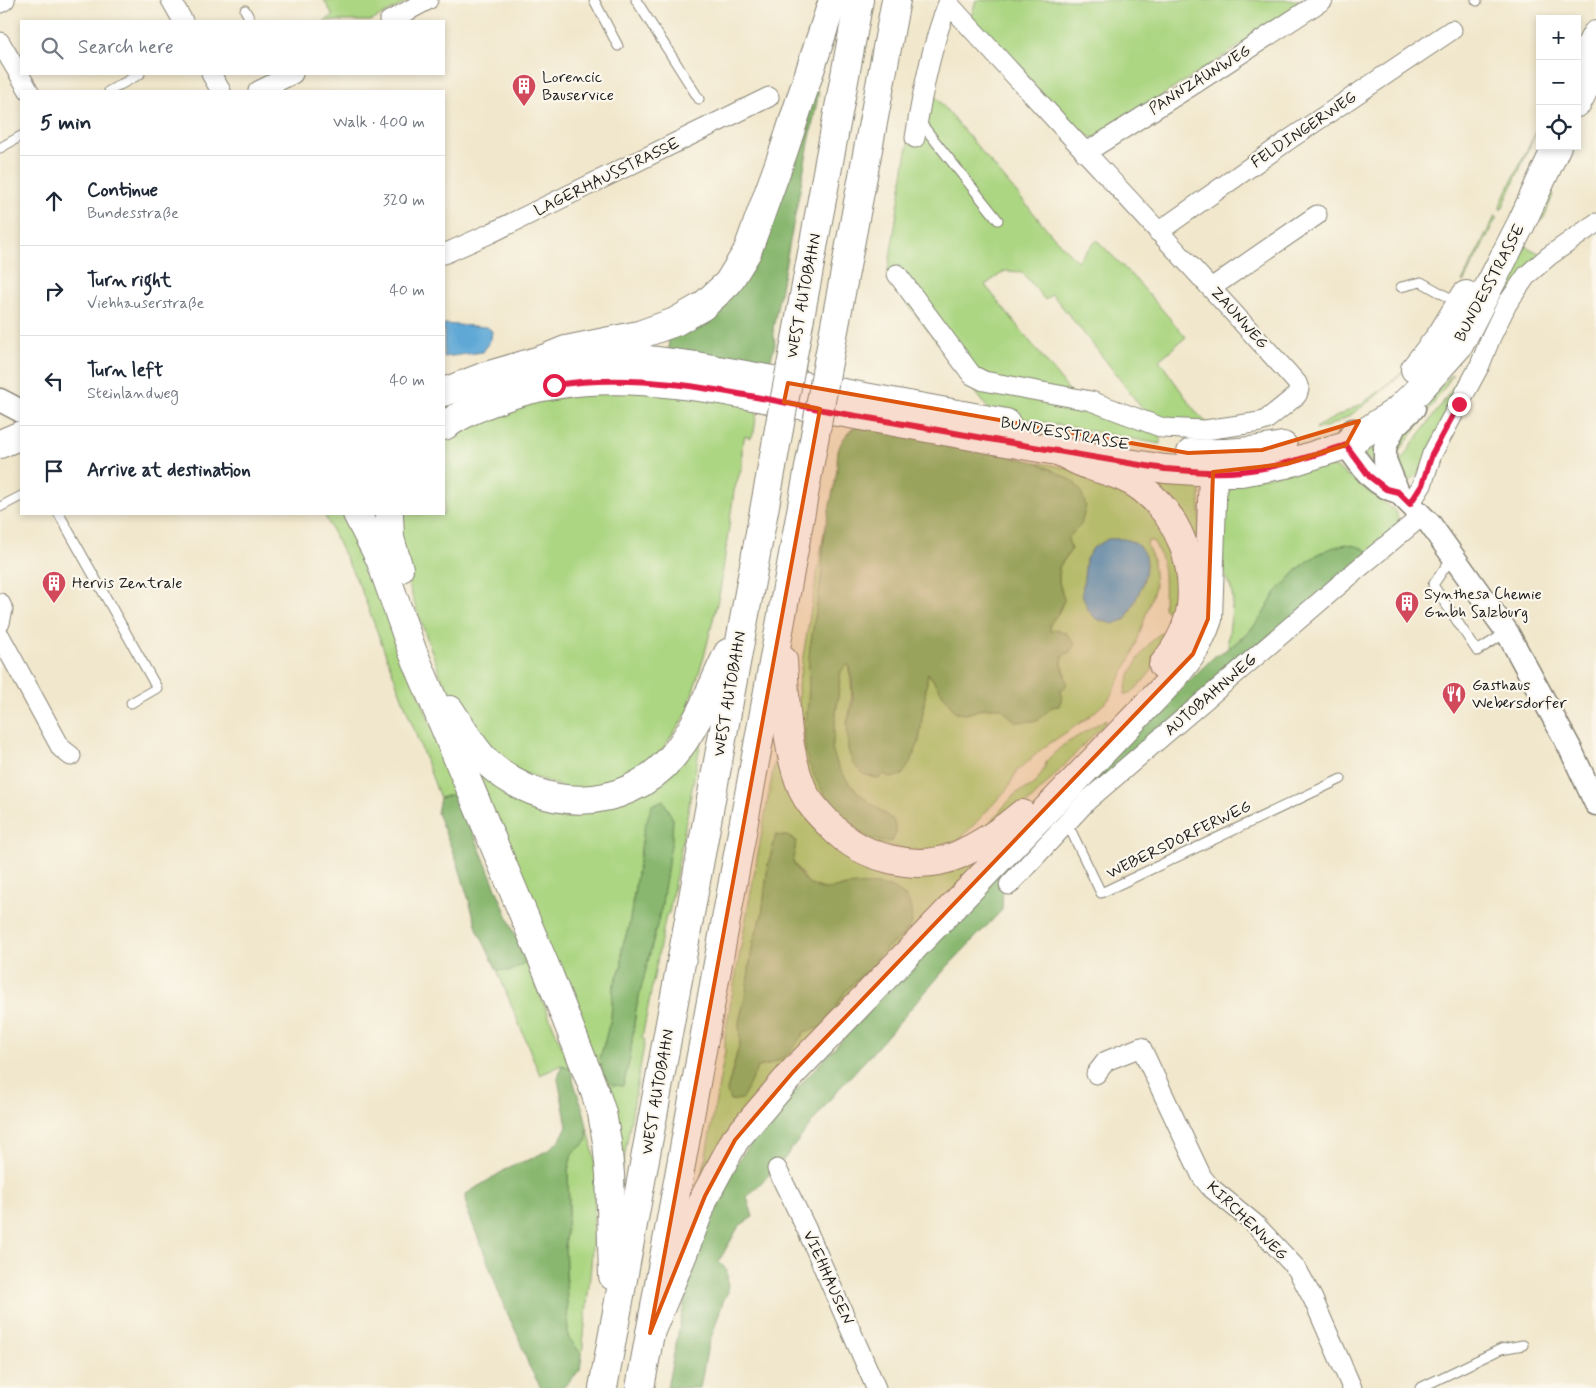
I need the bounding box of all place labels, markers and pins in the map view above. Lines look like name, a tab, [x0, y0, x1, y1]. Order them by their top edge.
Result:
place label: Lorencic Bauservice	[542, 67, 614, 106]
building icon: Lorencic Bauservice	[511, 73, 537, 107]
building icon: Hervis Zentrale	[41, 570, 67, 604]
place label: Hervis Zentrale	[72, 573, 183, 594]
place label: Synthesa Chemie Gmbh Salzburg	[1424, 584, 1542, 623]
building icon: Synthesa Chemie Gmbh Salzburg	[1394, 590, 1420, 624]
place label: Gasthaus Webersdorfer	[1472, 675, 1567, 714]
restaurant icon: Gasthaus Webersdorfer	[1441, 681, 1467, 715]

